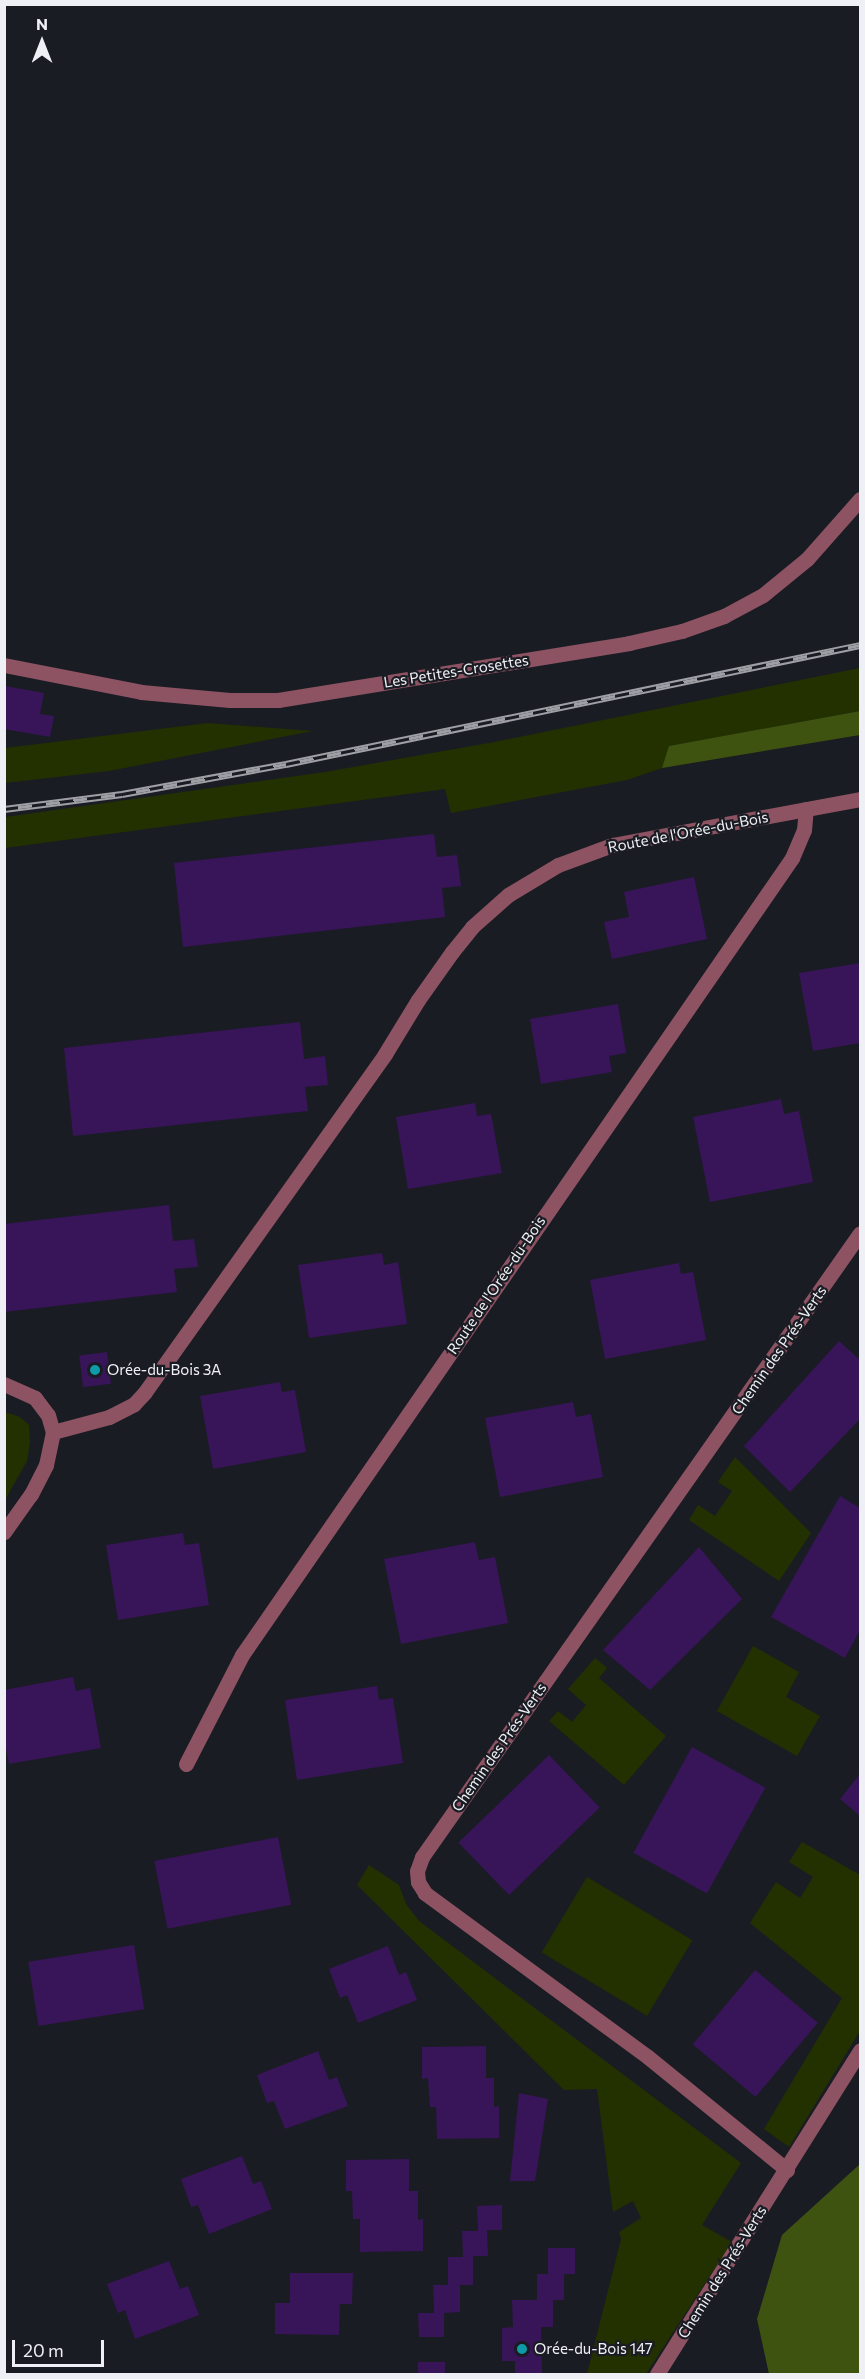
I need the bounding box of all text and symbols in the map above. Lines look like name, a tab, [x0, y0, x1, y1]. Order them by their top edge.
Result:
north arrow	[12, 12, 72, 72]
text: N	[36, 14, 48, 33]
street label: Les Petites-Crosettes	[382, 651, 530, 691]
street label: Route de l'Orée-du-Bois	[606, 808, 770, 856]
street label: Route de l'Orée-du-Bois	[443, 1212, 549, 1358]
street label: Chemin des Prés-Verts	[728, 1282, 830, 1418]
place label: Orée-du-Bois 3A	[107, 1361, 221, 1379]
marker: Orée-du-Bois 3A	[88, 1363, 102, 1377]
street label: Chemin des Prés-Verts	[448, 1679, 550, 1815]
street label: Chemin des Prés-Verts	[674, 2202, 770, 2342]
scale bar	[15, 2328, 106, 2366]
text: 20 m	[23, 2339, 64, 2361]
place label: Orée-du-Bois 147	[534, 2340, 653, 2358]
marker: Orée-du-Bois 147	[515, 2342, 529, 2356]

